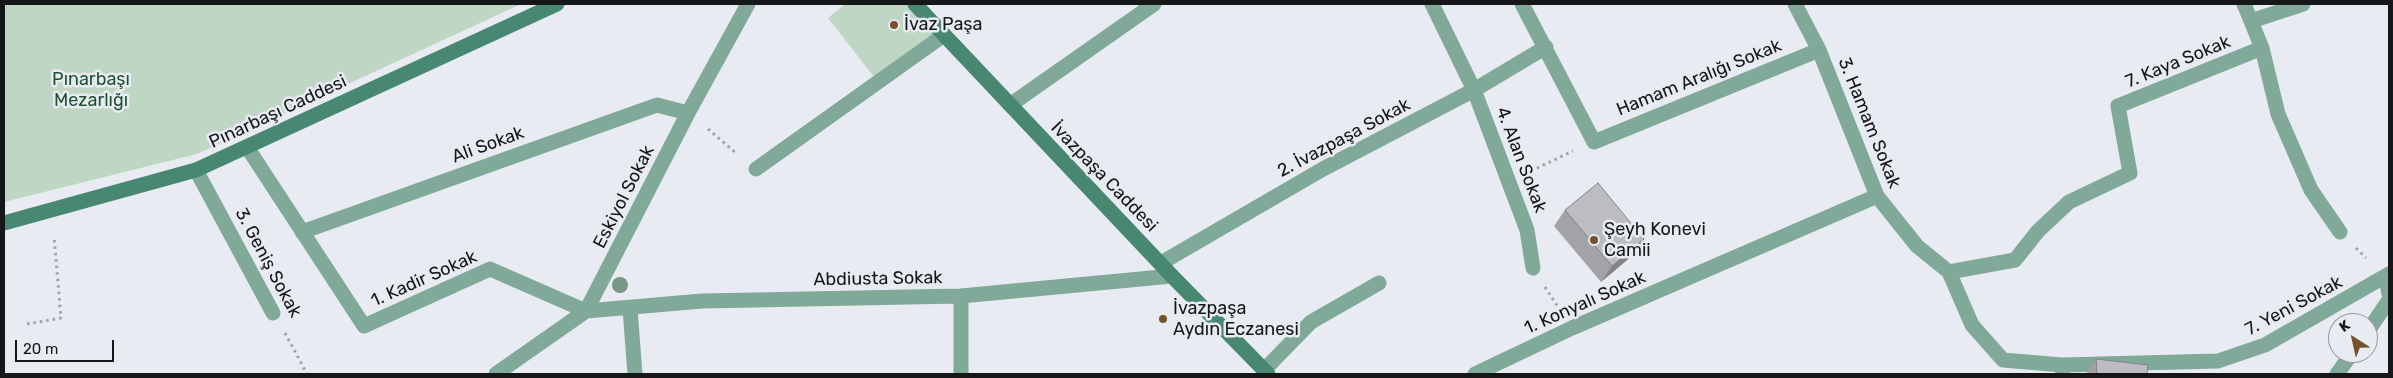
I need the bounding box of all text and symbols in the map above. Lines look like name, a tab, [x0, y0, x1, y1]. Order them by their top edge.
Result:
place label: İvaz Paşa	[904, 14, 982, 36]
marker: İvaz Paşa	[888, 19, 900, 31]
street label: 7. Kaya Sokak	[2122, 31, 2234, 93]
street label: Hamam Aralığı Sokak	[1613, 35, 1785, 121]
street label: 3. Hamam Sokak	[1833, 55, 1905, 191]
park label: Pınarbaşı Mezarlığı	[52, 69, 130, 112]
street label: Pınarbaşı Caddesi	[206, 71, 350, 153]
street label: 2. İvazpaşa Sokak	[1274, 94, 1414, 182]
street label: 4. Alan Sokak	[1491, 104, 1551, 216]
street label: İvazpaşa Caddesi	[1046, 117, 1162, 237]
street label: Ali Sokak	[449, 122, 527, 168]
street label: Eskiyol Sokak	[589, 142, 659, 252]
street label: 3. Geniş Sokak	[230, 205, 306, 321]
place label: Şeyh Konevi Camii	[1604, 219, 1706, 262]
marker: Şeyh Konevi Camii	[1588, 234, 1600, 246]
street label: 1. Kadir Sokak	[368, 246, 480, 312]
street label: Abdiusta Sokak	[813, 267, 943, 291]
street label: 1. Konyalı Sokak	[1521, 267, 1649, 339]
street label: 7. Yeni Sokak	[2242, 271, 2346, 341]
place label: İvazpaşa Aydın Eczanesi	[1173, 298, 1299, 340]
marker: İvazpaşa Aydın Eczanesi	[1157, 313, 1169, 325]
north arrow	[2328, 313, 2378, 363]
text: K	[2336, 316, 2353, 336]
scale bar	[18, 330, 116, 362]
text: 20 m	[23, 340, 58, 358]

